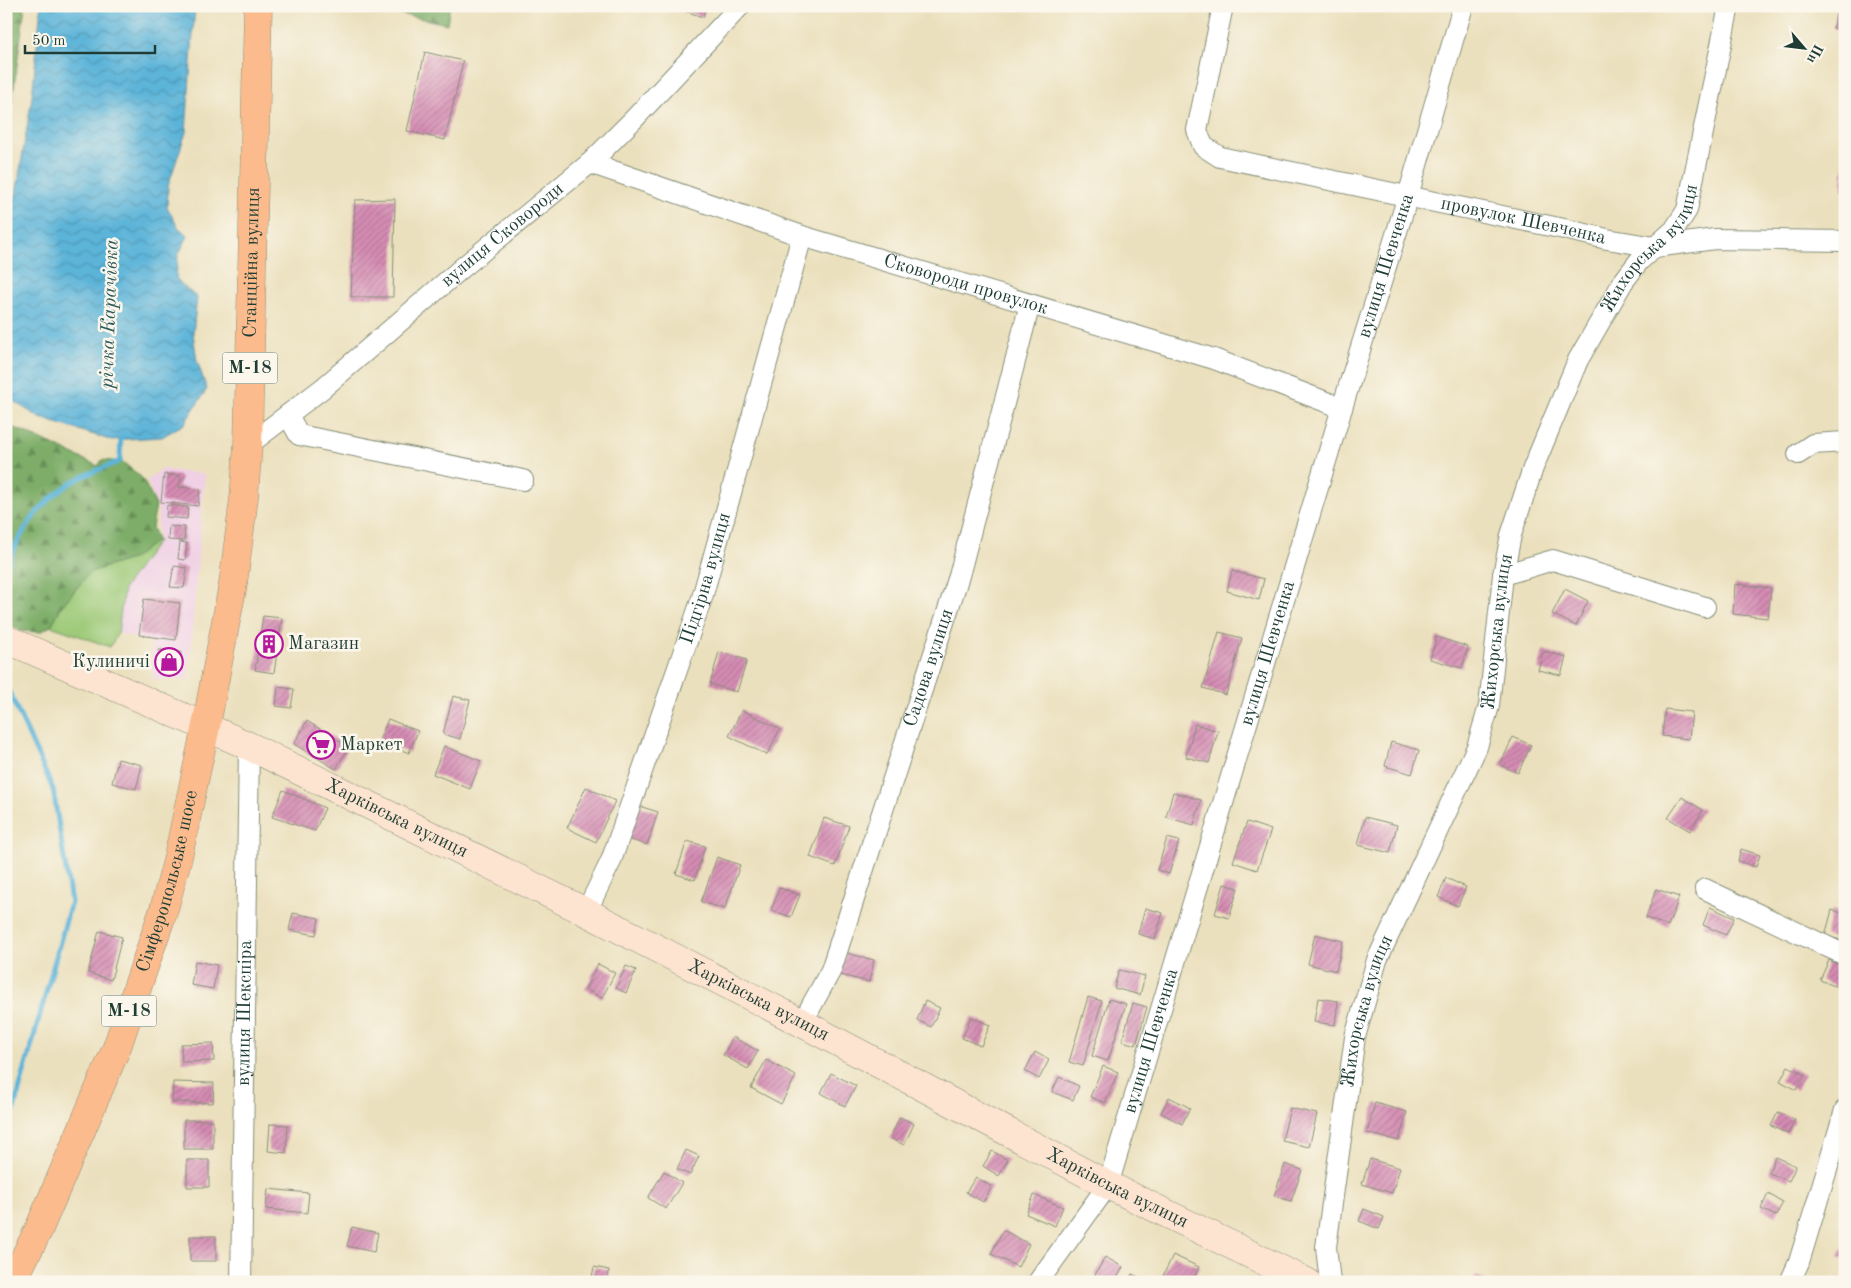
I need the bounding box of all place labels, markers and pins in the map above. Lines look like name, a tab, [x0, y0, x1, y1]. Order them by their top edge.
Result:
building icon: Магазин	[254, 629, 284, 659]
place label: Магазин	[288, 635, 359, 654]
shop icon: Кулиничі	[154, 647, 184, 677]
place label: Кулиничі	[72, 653, 150, 672]
supermarket icon: Маркет	[306, 730, 336, 760]
place label: Маркет	[340, 736, 402, 755]

